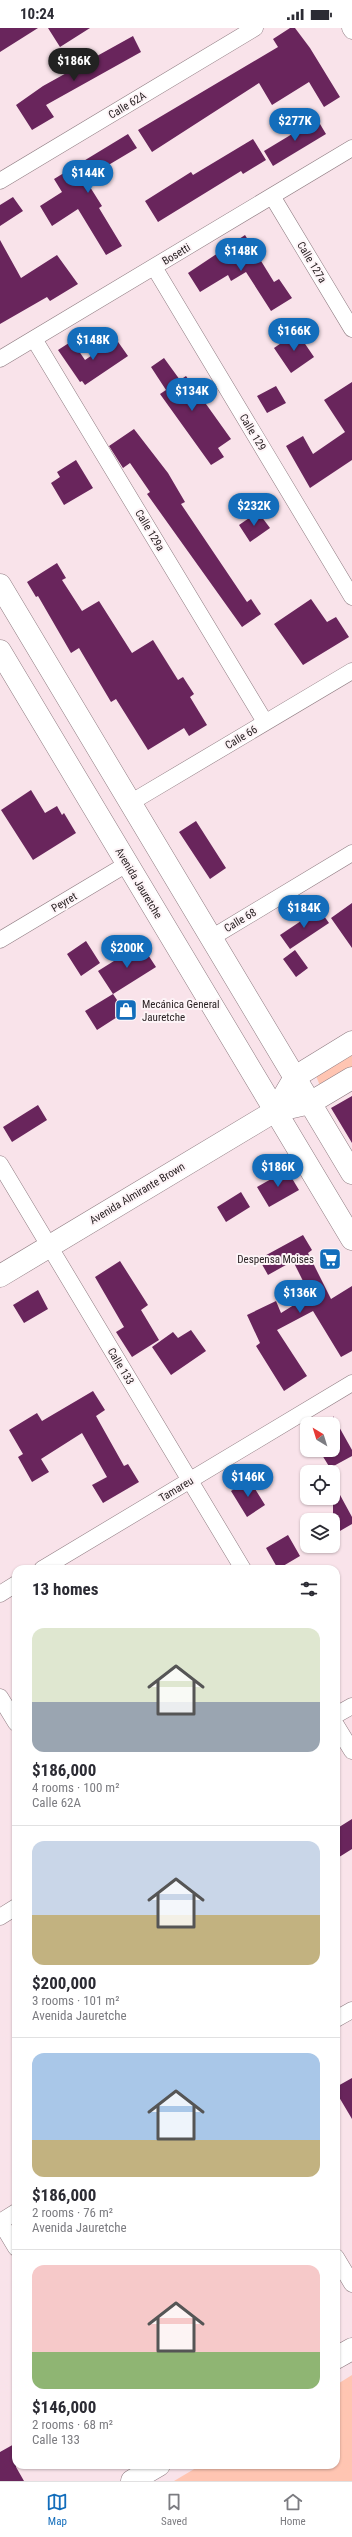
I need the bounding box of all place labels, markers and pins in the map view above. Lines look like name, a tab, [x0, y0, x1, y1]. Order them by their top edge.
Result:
pin: $186K	[46, 48, 102, 82]
pin: $277K	[267, 108, 323, 142]
pin: $144K	[60, 160, 116, 194]
pin: $148K	[213, 238, 269, 272]
pin: $166K	[266, 318, 322, 352]
pin: $148K	[65, 327, 121, 361]
pin: $134K	[164, 378, 220, 412]
pin: $232K	[226, 493, 282, 527]
pin: $184K	[276, 895, 332, 929]
pin: $200K	[99, 935, 155, 969]
shop icon: Mecánica General Jauretche	[113, 997, 139, 1023]
place label: Mecánica General Jauretche	[142, 998, 220, 1024]
pin: $186K	[250, 1154, 306, 1188]
supermarket icon: Despensa Moises	[317, 1246, 343, 1272]
place label: Despensa Moises	[237, 1253, 314, 1266]
pin: $136K	[272, 1280, 328, 1314]
pin: $146K	[220, 1464, 276, 1498]

